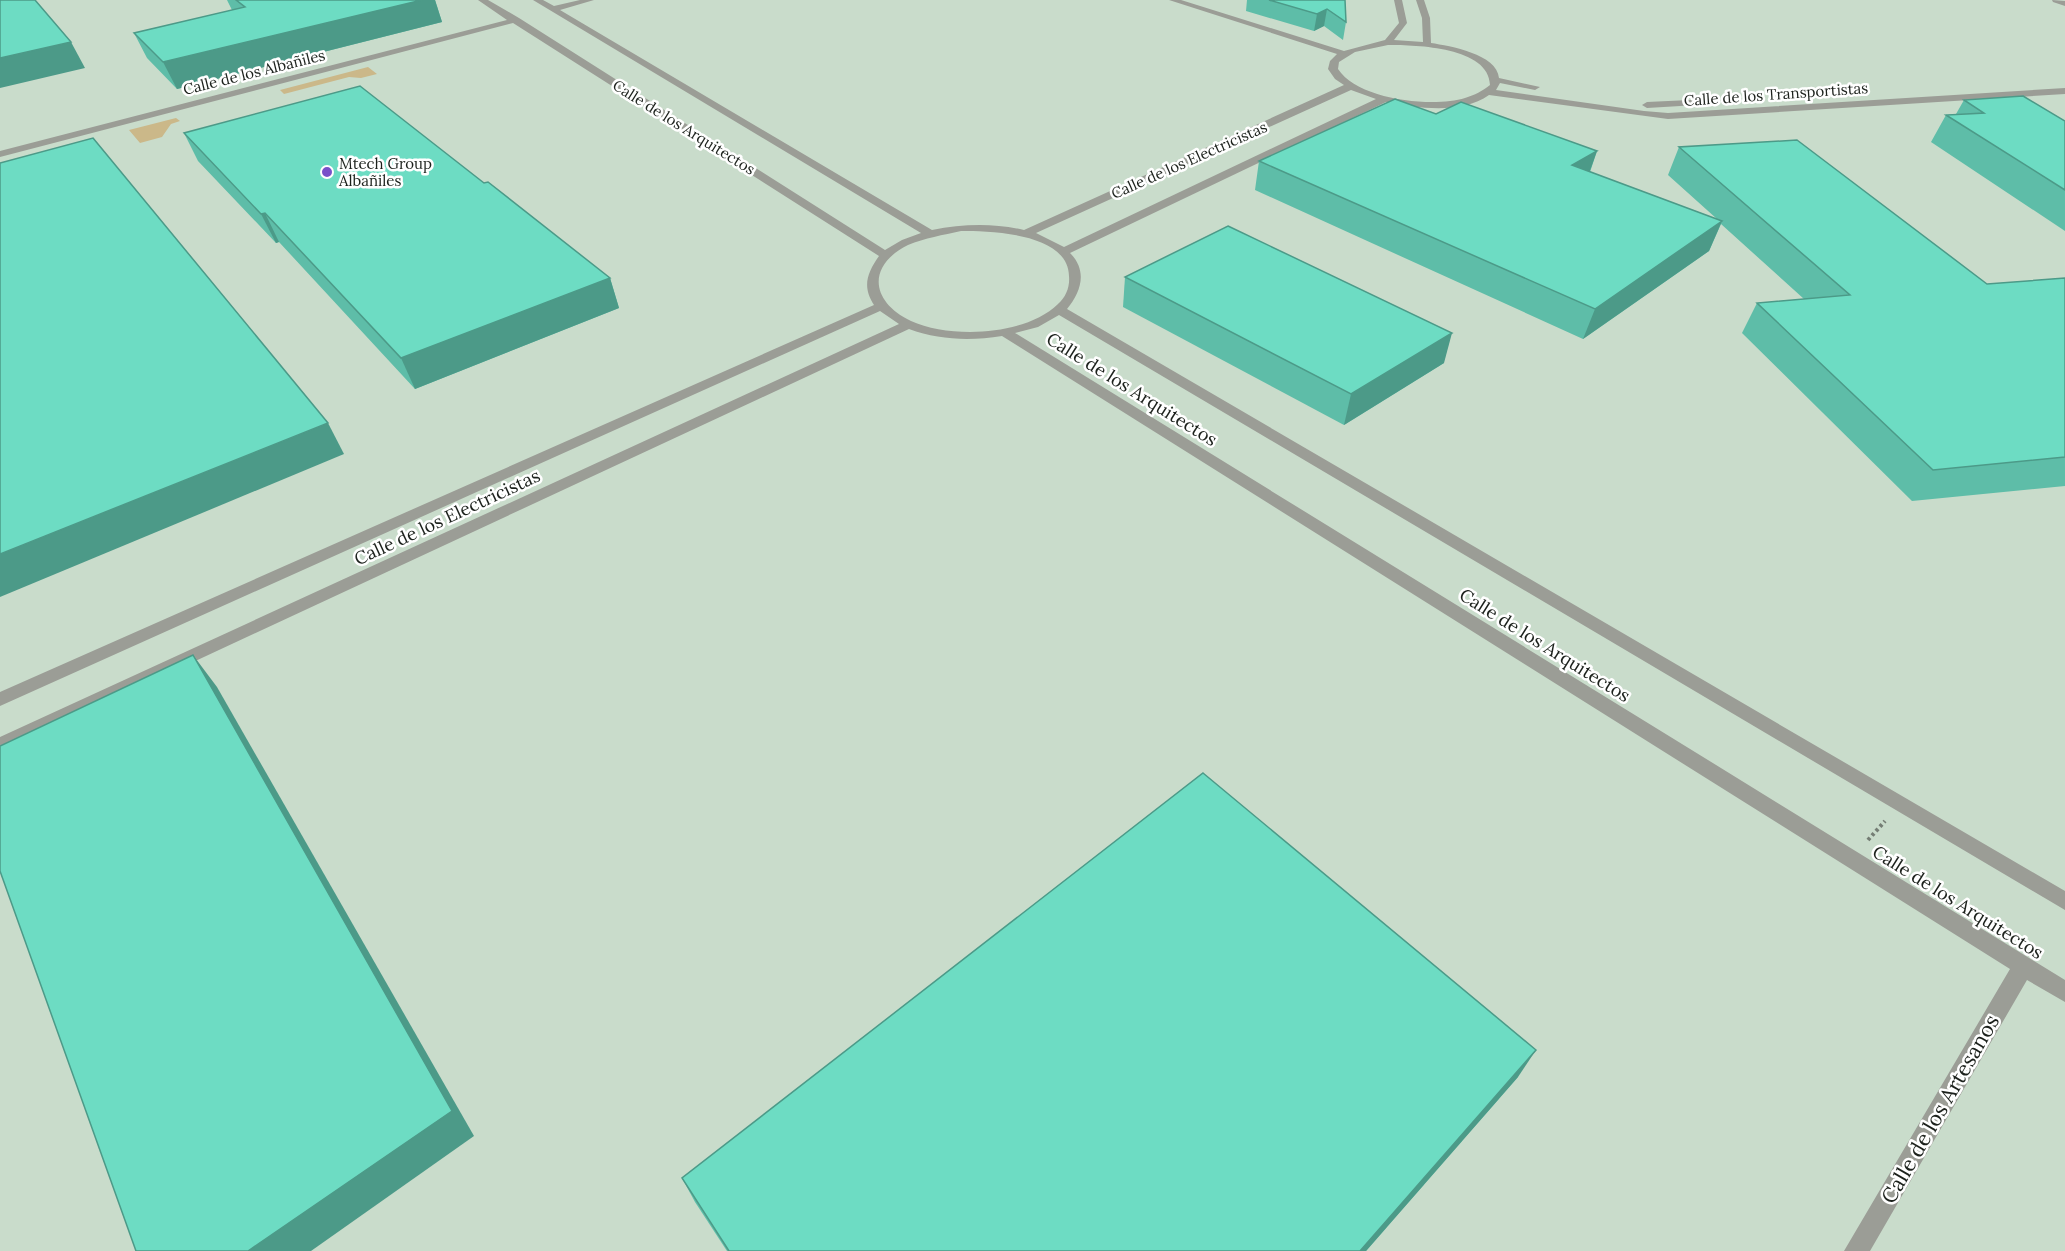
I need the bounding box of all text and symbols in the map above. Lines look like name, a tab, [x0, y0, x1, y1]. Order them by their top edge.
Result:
street label: Calle de los Albañiles	[181, 45, 327, 99]
street label: Calle de los Arquitectos	[609, 75, 759, 179]
street label: Calle de los Transportistas	[1683, 78, 1869, 110]
street label: Calle de los Electricistas	[1108, 117, 1270, 203]
place label: Mtech Group Albañiles	[338, 154, 432, 190]
marker: Mtech Group Albañiles	[320, 165, 334, 179]
street label: Calle de los Arquitectos	[1042, 327, 1222, 451]
street label: Calle de los Electricistas	[350, 464, 544, 570]
street label: Calle de los Arquitectos	[1455, 583, 1635, 707]
street label: Calle de los Arquitectos	[1868, 840, 2048, 964]
street label: Calle de los Artesanos	[1875, 1010, 2005, 1208]

